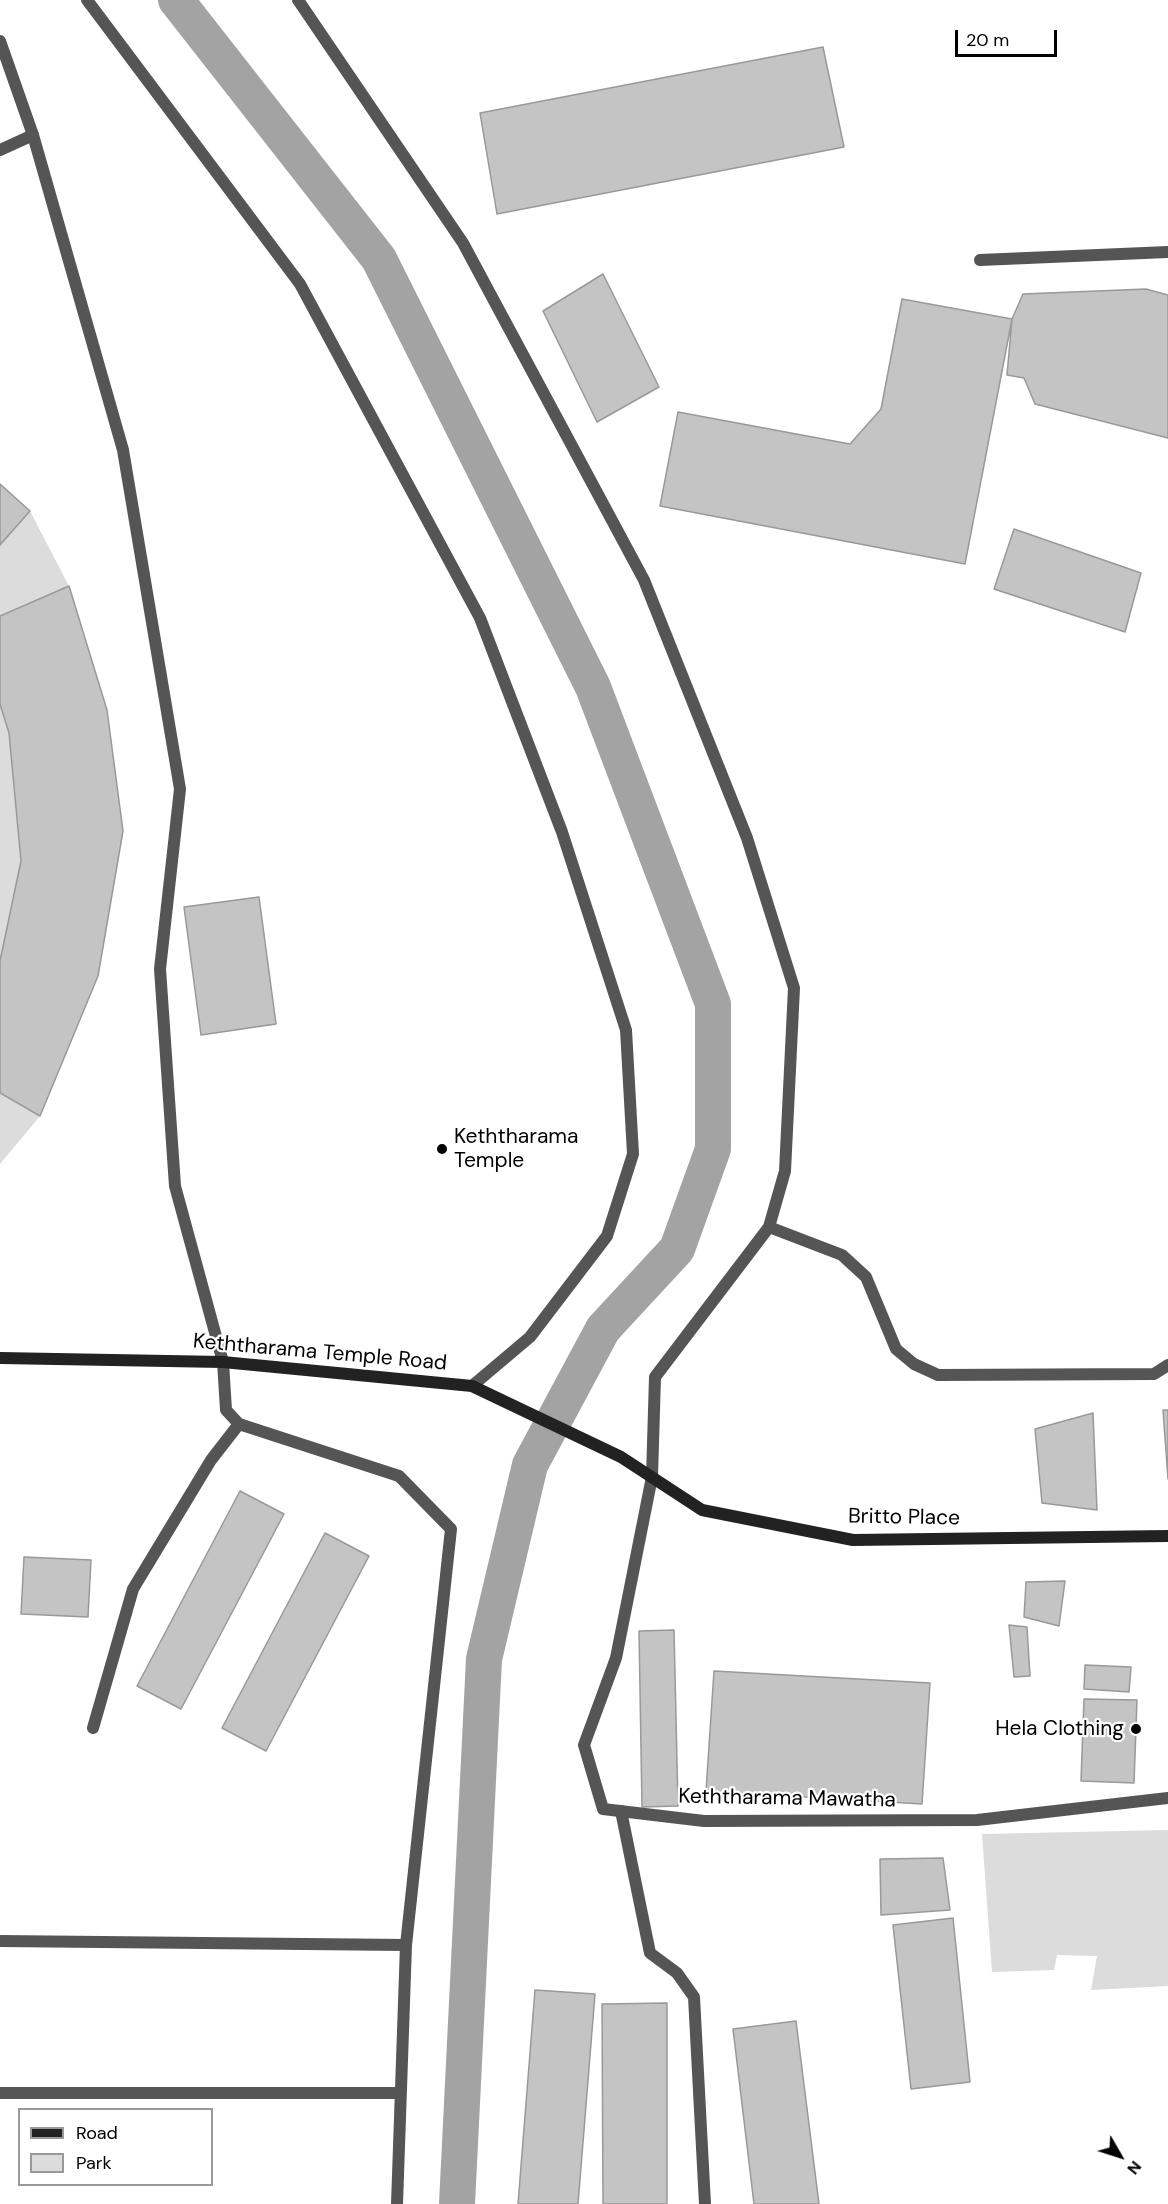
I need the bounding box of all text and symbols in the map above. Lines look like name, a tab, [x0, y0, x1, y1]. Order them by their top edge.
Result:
scale bar	[958, 18, 1060, 56]
text: 20 m	[966, 28, 1009, 52]
place label: Keththarama Temple	[454, 1124, 579, 1174]
marker: Keththarama Temple	[435, 1142, 449, 1156]
street label: Keththarama Temple Road	[192, 1329, 448, 1377]
street label: Britto Place	[848, 1504, 960, 1532]
place label: Hela Clothing	[995, 1716, 1124, 1742]
marker: Hela Clothing	[1129, 1722, 1143, 1736]
street label: Keththarama Mawatha	[678, 1785, 896, 1813]
legend	[18, 2108, 213, 2186]
text: Road	[76, 2121, 118, 2145]
north arrow	[1090, 2126, 1150, 2186]
text: Park	[76, 2151, 112, 2175]
text: N	[1123, 2156, 1146, 2179]

